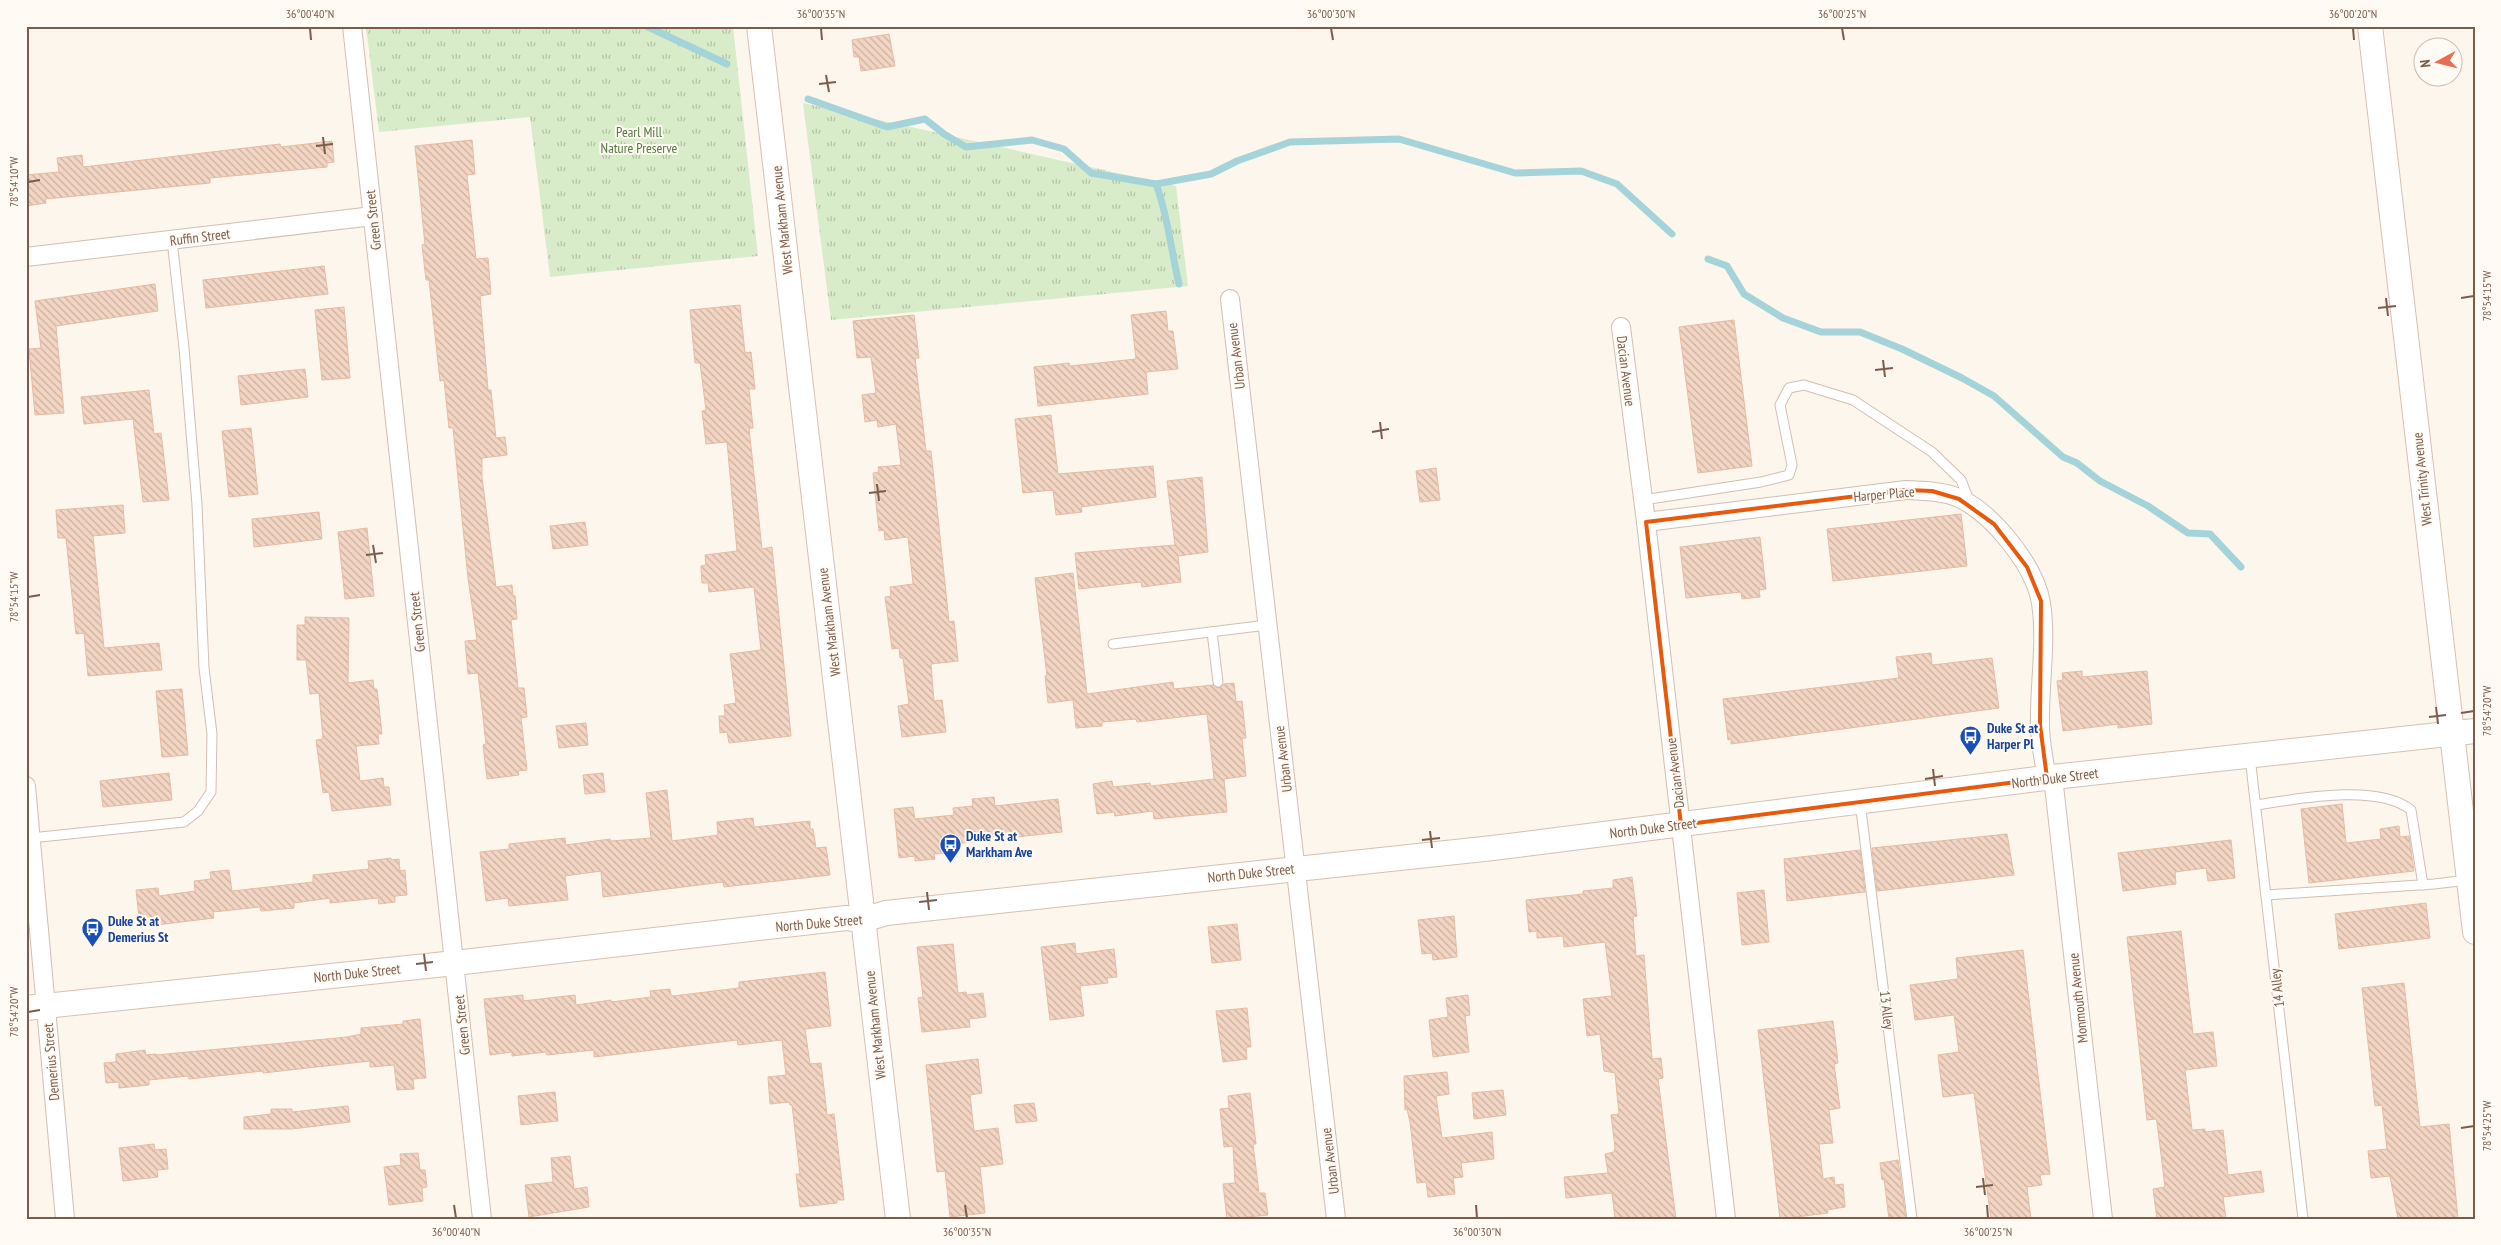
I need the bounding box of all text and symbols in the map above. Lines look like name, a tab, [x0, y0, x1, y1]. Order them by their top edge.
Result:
text: 36°00'40"N	[286, 6, 334, 21]
text: 36°00'35"N	[797, 6, 845, 21]
text: 36°00'30"N	[1307, 6, 1355, 21]
text: 36°00'25"N	[1818, 6, 1866, 21]
text: 36°00'20"N	[2329, 6, 2377, 21]
north arrow	[2414, 38, 2464, 88]
text: N	[2416, 59, 2434, 68]
park label: Pearl Mill Nature Preserve	[601, 123, 678, 157]
text: 78°54'10"W	[6, 157, 21, 207]
street label: West Markham Avenue	[767, 165, 797, 275]
street label: Green Street	[361, 189, 385, 251]
street label: Ruffin Street	[169, 224, 231, 250]
text: 78°54'15"W	[2479, 271, 2494, 321]
street label: Urban Avenue	[1223, 321, 1249, 390]
street label: Dacian Avenue	[1613, 335, 1639, 407]
street label: West Trinity Avenue	[2408, 431, 2436, 526]
street label: Harper Place	[1853, 482, 1916, 506]
street label: West Markham Avenue	[813, 567, 845, 677]
text: 78°54'15"W	[6, 572, 21, 622]
street label: Green Street	[405, 591, 429, 653]
text: 78°54'20"W	[2479, 686, 2494, 736]
place label: Duke St at Harper Pl	[1987, 719, 2038, 753]
street label: Urban Avenue	[1270, 724, 1296, 793]
bus stop icon: Duke St at Harper Pl	[1959, 724, 1983, 755]
street label: Dacian Avenue	[1662, 737, 1688, 809]
street label: North Duke Street	[2011, 764, 2100, 792]
street label: North Duke Street	[1609, 814, 1698, 842]
place label: Duke St at Markham Ave	[966, 827, 1033, 861]
bus stop icon: Duke St at Markham Ave	[938, 832, 962, 863]
street label: North Duke Street	[1207, 859, 1295, 887]
street label: North Duke Street	[775, 910, 863, 936]
place label: Duke St at Demerius St	[108, 912, 168, 946]
bus stop icon: Duke St at Demerius St	[80, 917, 104, 948]
street label: Monmouth Avenue	[2064, 952, 2092, 1044]
street label: North Duke Street	[313, 959, 401, 987]
street label: 14 Alley	[2266, 967, 2288, 1009]
street label: West Markham Avenue	[860, 970, 890, 1080]
text: 78°54'20"W	[6, 987, 21, 1037]
street label: 13 Alley	[1876, 989, 1898, 1031]
street label: Green Street	[450, 994, 474, 1056]
street label: Demerius Street	[39, 1022, 63, 1101]
text: 78°54'25"W	[2479, 1101, 2494, 1151]
street label: Urban Avenue	[1317, 1126, 1343, 1195]
text: 36°00'40"N	[432, 1224, 480, 1239]
text: 36°00'35"N	[943, 1224, 991, 1239]
text: 36°00'30"N	[1453, 1224, 1501, 1239]
text: 36°00'25"N	[1964, 1224, 2012, 1239]

